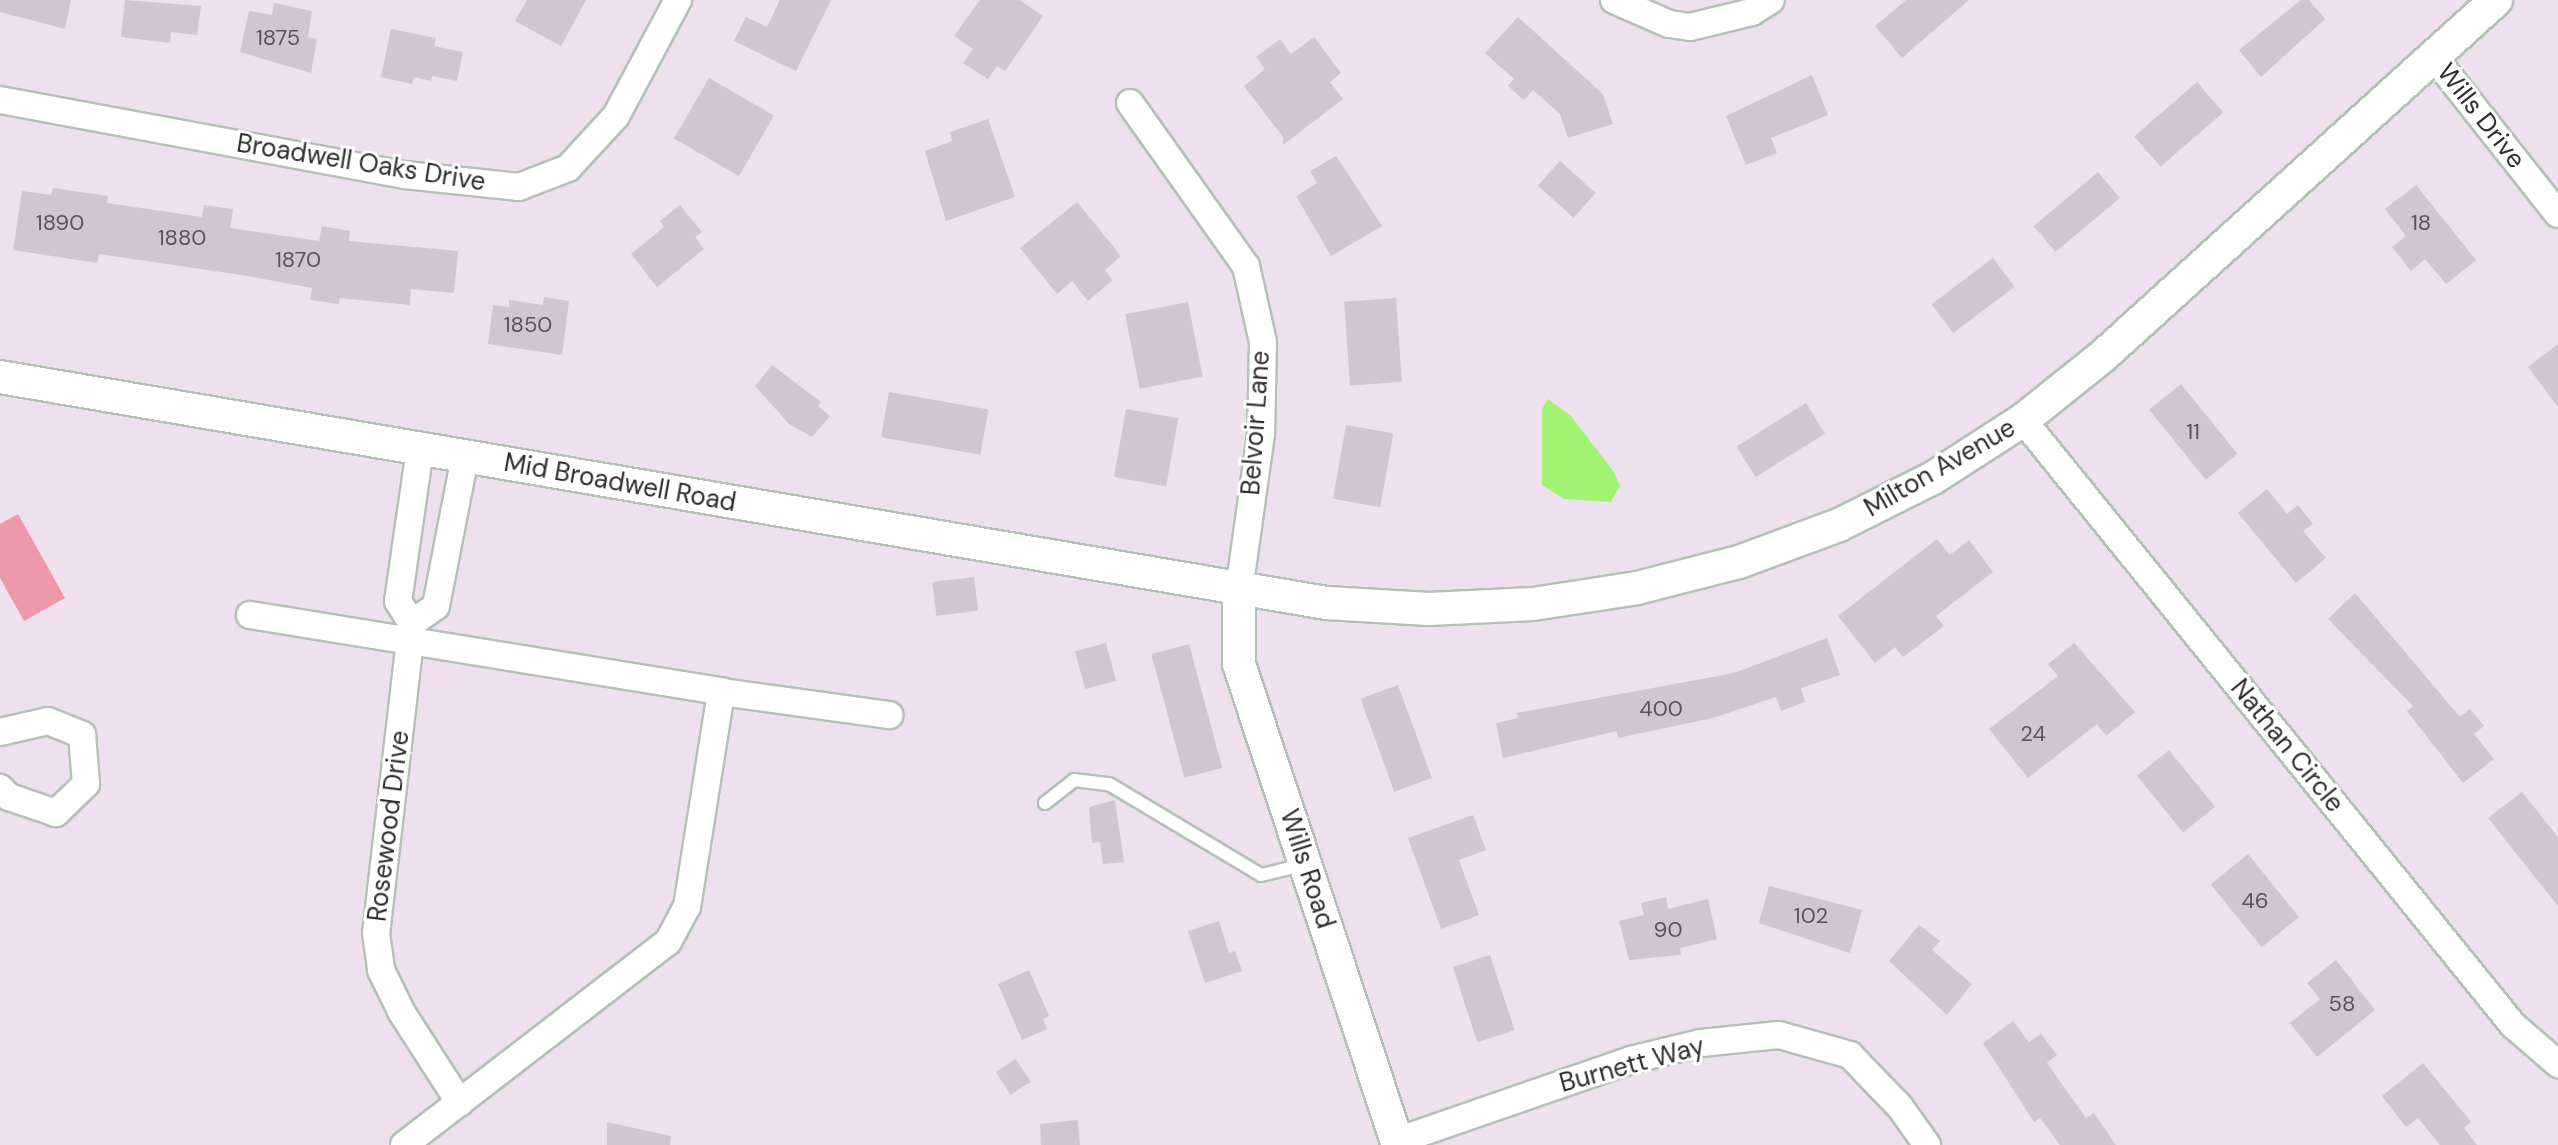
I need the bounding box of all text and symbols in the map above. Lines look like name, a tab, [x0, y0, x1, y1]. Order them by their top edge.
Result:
house number: 1875	[256, 25, 300, 51]
street label: Wills Drive	[2430, 57, 2532, 175]
street label: Broadwell Oaks Drive	[234, 128, 488, 198]
house number: 1890	[36, 210, 84, 236]
house number: 18	[2411, 210, 2431, 236]
house number: 1880	[158, 225, 206, 251]
house number: 1870	[275, 247, 321, 273]
house number: 1850	[504, 312, 552, 338]
street label: Belvoir Lane	[1235, 350, 1277, 496]
street label: Milton Avenue	[1859, 412, 2021, 524]
house number: 11	[2186, 419, 2200, 445]
street label: Mid Broadwell Road	[502, 447, 738, 519]
street label: Nathan Circle	[2224, 673, 2350, 819]
house number: 400	[1639, 696, 1683, 722]
house number: 24	[2020, 721, 2046, 747]
street label: Rosewood Drive	[362, 729, 416, 923]
street label: Wills Road	[1273, 805, 1341, 933]
house number: 46	[2241, 888, 2269, 914]
house number: 102	[1794, 903, 1828, 929]
house number: 90	[1654, 917, 1682, 943]
house number: 58	[2329, 991, 2355, 1017]
street label: Burnett Way	[1556, 1031, 1708, 1099]

